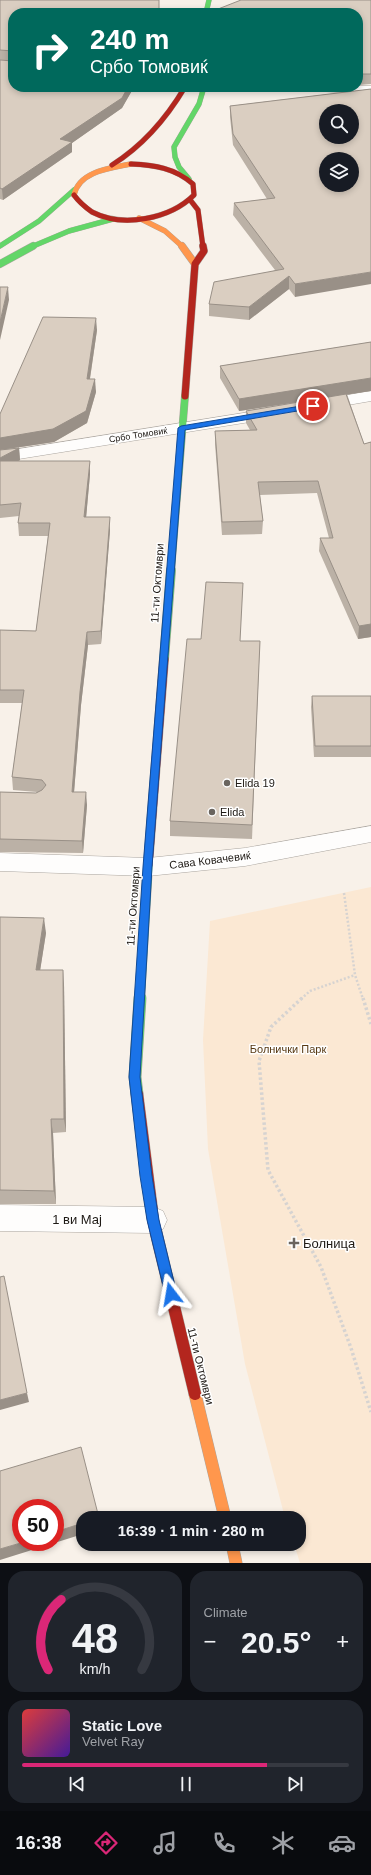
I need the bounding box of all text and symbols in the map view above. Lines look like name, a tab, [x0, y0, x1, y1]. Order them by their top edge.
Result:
icon: right	[24, 24, 76, 76]
text: 240 m	[90, 24, 169, 55]
text: Србо Томовиќ	[90, 57, 208, 77]
map controls	[319, 104, 359, 192]
button: search	[319, 104, 359, 144]
button: layers	[319, 152, 359, 192]
pin	[296, 389, 330, 423]
icon: arrive	[302, 395, 324, 417]
street label: Србо Томовиќ	[108, 425, 168, 445]
street label: 11-ти Октомври	[148, 543, 166, 623]
place label: Elida 19	[235, 777, 275, 789]
marker: Elida 19	[222, 778, 232, 788]
place label: Elida	[220, 806, 245, 818]
marker: Elida	[207, 807, 217, 817]
street label: Сава Ковачевиќ	[169, 849, 252, 871]
street label: 11-ти Октомври	[124, 866, 142, 946]
park label: Болнички Парк	[250, 1043, 326, 1055]
street label: 1 ви Мај	[52, 1212, 102, 1227]
place label: Болница	[303, 1236, 356, 1251]
marker: Болница	[288, 1237, 300, 1249]
position arrow	[150, 1273, 192, 1315]
street label: 11-ти Октомври	[186, 1326, 216, 1406]
speed limit sign: 50	[12, 1499, 64, 1551]
text: 16:39 · 1 min · 280 m	[118, 1522, 264, 1539]
text: Climate	[204, 1605, 248, 1620]
text: 48	[72, 1614, 118, 1661]
text: 20.5°	[241, 1626, 311, 1659]
text: −	[204, 1629, 216, 1654]
text: +	[336, 1629, 349, 1654]
text: km/h	[79, 1660, 110, 1676]
text: Static Love	[82, 1717, 162, 1734]
text: Velvet Ray	[82, 1734, 144, 1749]
icon: previous	[66, 1773, 88, 1795]
icon: pause	[175, 1773, 197, 1795]
icon: next	[284, 1773, 306, 1795]
icon: directions	[92, 1829, 120, 1857]
icon: music	[151, 1829, 179, 1857]
icon: phone	[210, 1829, 238, 1857]
icon: climate	[269, 1829, 297, 1857]
icon: car	[328, 1829, 356, 1857]
text: 16:38	[15, 1833, 61, 1853]

